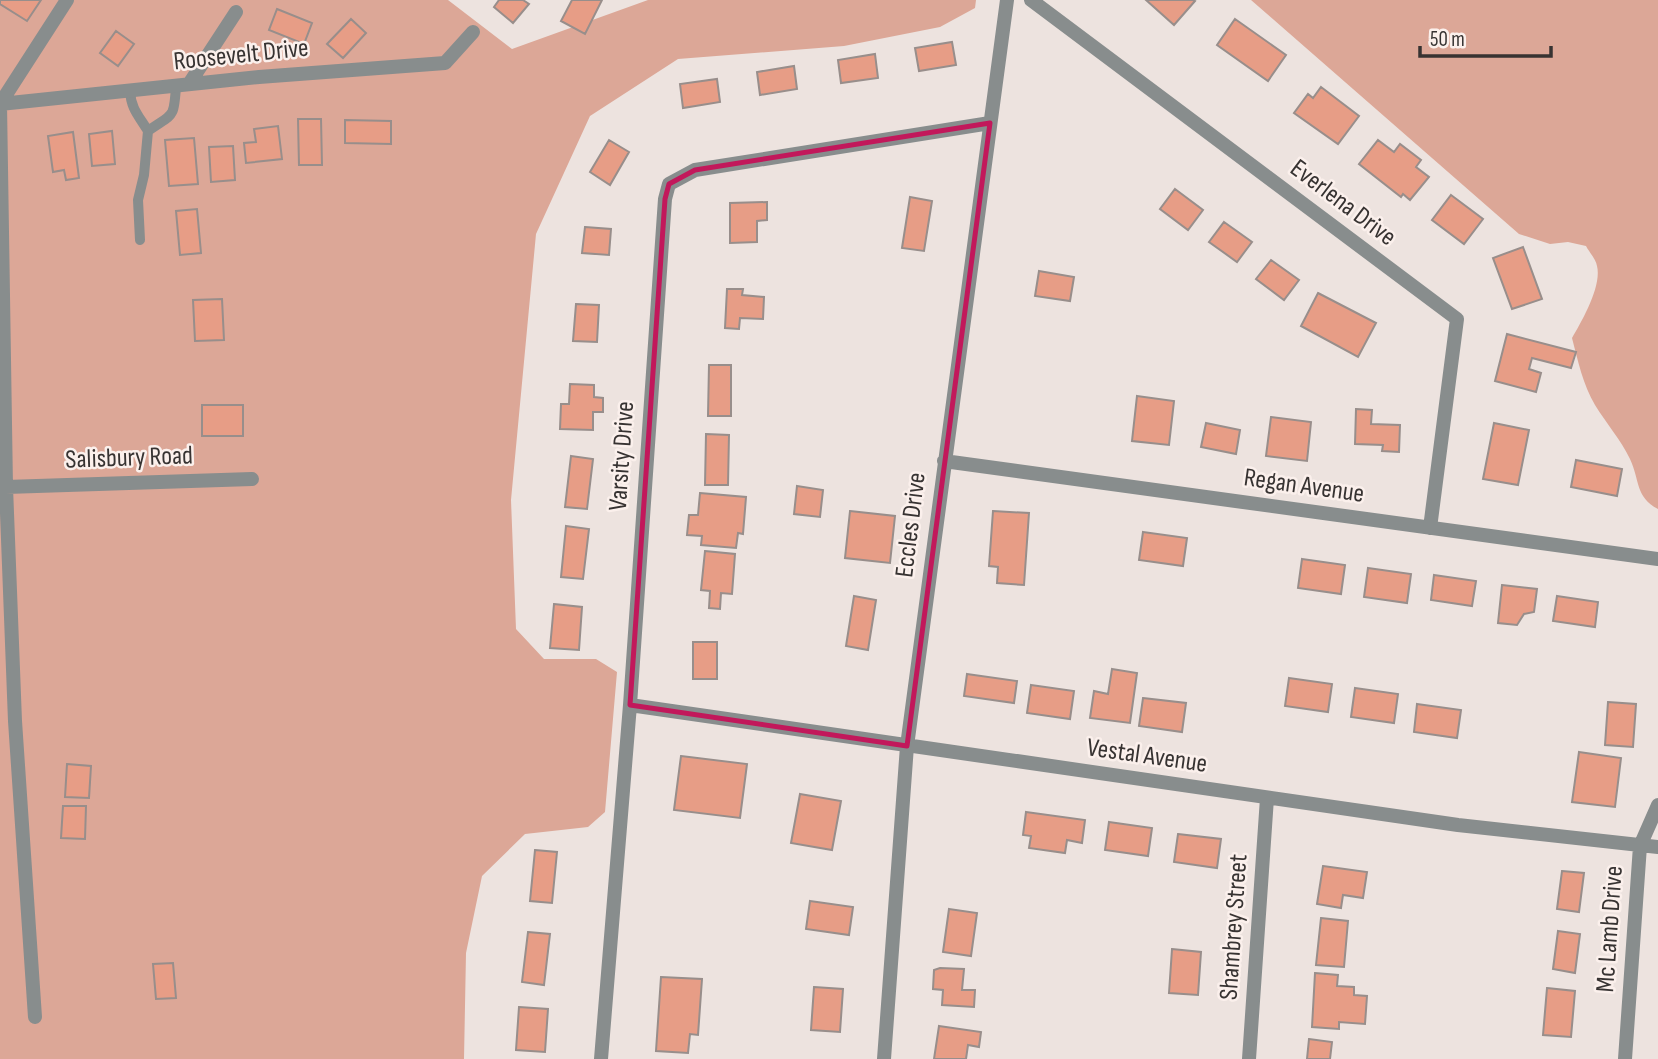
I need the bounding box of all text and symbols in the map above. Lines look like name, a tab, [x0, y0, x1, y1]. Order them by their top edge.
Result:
scale bar	[1420, 14, 1551, 58]
text: 50 m	[1430, 27, 1465, 52]
street label: Roosevelt Drive	[172, 33, 310, 77]
street label: Everlena Drive	[1284, 153, 1402, 253]
street label: Varsity Drive	[603, 400, 641, 512]
street label: Salisbury Road	[65, 440, 193, 476]
street label: Regan Avenue	[1242, 462, 1366, 510]
street label: Eccles Drive	[889, 471, 933, 579]
street label: Vestal Avenue	[1085, 732, 1209, 780]
street label: Shambrey Street	[1213, 853, 1255, 1001]
street label: Mc Lamb Drive	[1590, 865, 1630, 993]

